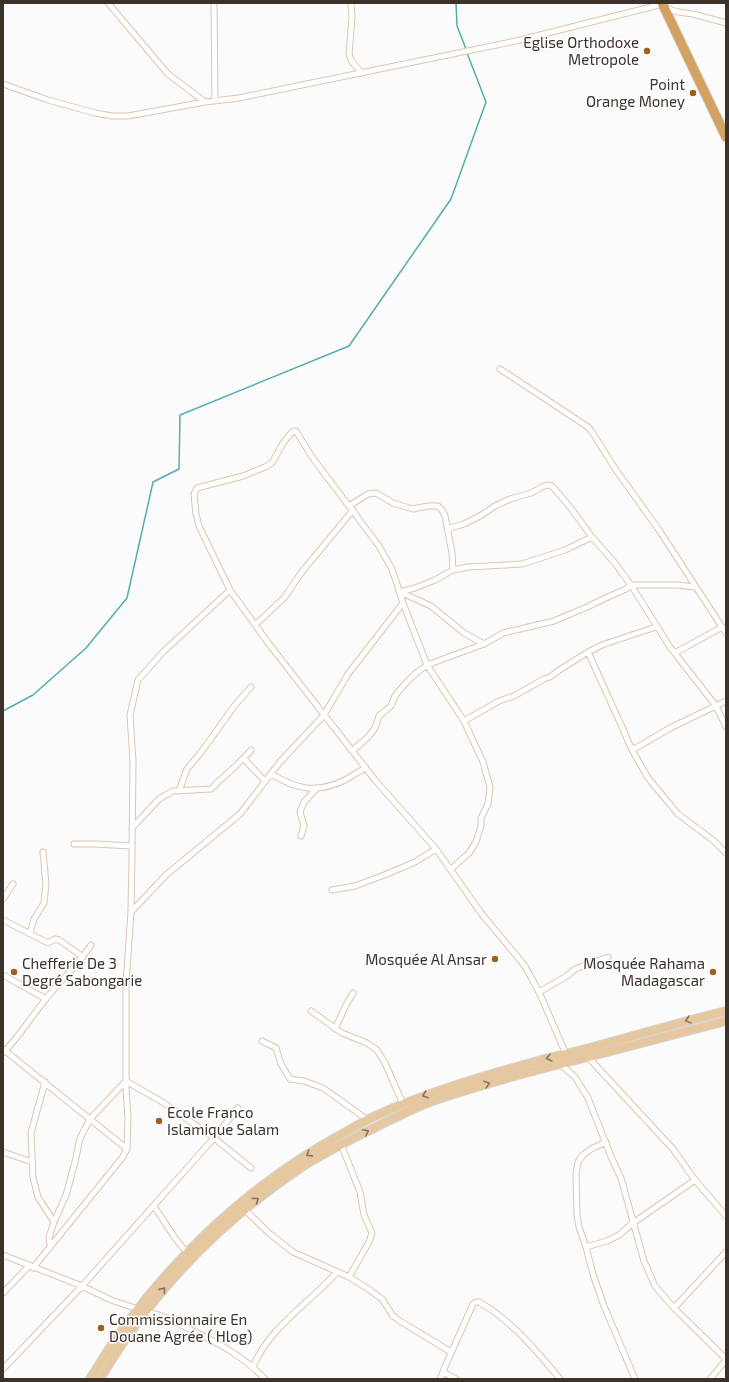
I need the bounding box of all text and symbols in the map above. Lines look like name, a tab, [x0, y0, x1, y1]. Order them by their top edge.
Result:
place label: Eglise Orthodoxe Metropole	[523, 33, 639, 68]
marker: Eglise Orthodoxe Metropole	[642, 46, 652, 56]
place label: Point Orange Money	[586, 75, 685, 110]
marker: Point Orange Money	[688, 88, 698, 98]
place label: Mosquée Al Ansar	[365, 950, 487, 968]
place label: Chefferie De 3 Degré Sabongarie	[22, 954, 142, 989]
marker: Mosquée Al Ansar	[490, 954, 500, 964]
place label: Mosquée Rahama Madagascar	[583, 954, 705, 989]
marker: Chefferie De 3 Degré Sabongarie	[9, 967, 19, 977]
marker: Mosquée Rahama Madagascar	[708, 967, 718, 977]
one-way arrow	[685, 1015, 692, 1024]
one-way arrow	[546, 1053, 553, 1062]
one-way arrow	[483, 1080, 490, 1089]
one-way arrow	[421, 1091, 428, 1099]
place label: Ecole Franco Islamique Salam	[167, 1103, 279, 1138]
marker: Ecole Franco Islamique Salam	[154, 1116, 164, 1126]
one-way arrow	[362, 1129, 370, 1137]
one-way arrow	[306, 1149, 313, 1157]
one-way arrow	[252, 1198, 259, 1205]
one-way arrow	[158, 1288, 165, 1295]
place label: Commissionnaire En Douane Agrée ( Hlog)	[109, 1310, 252, 1345]
marker: Commissionnaire En Douane Agrée ( Hlog)	[96, 1323, 106, 1333]

